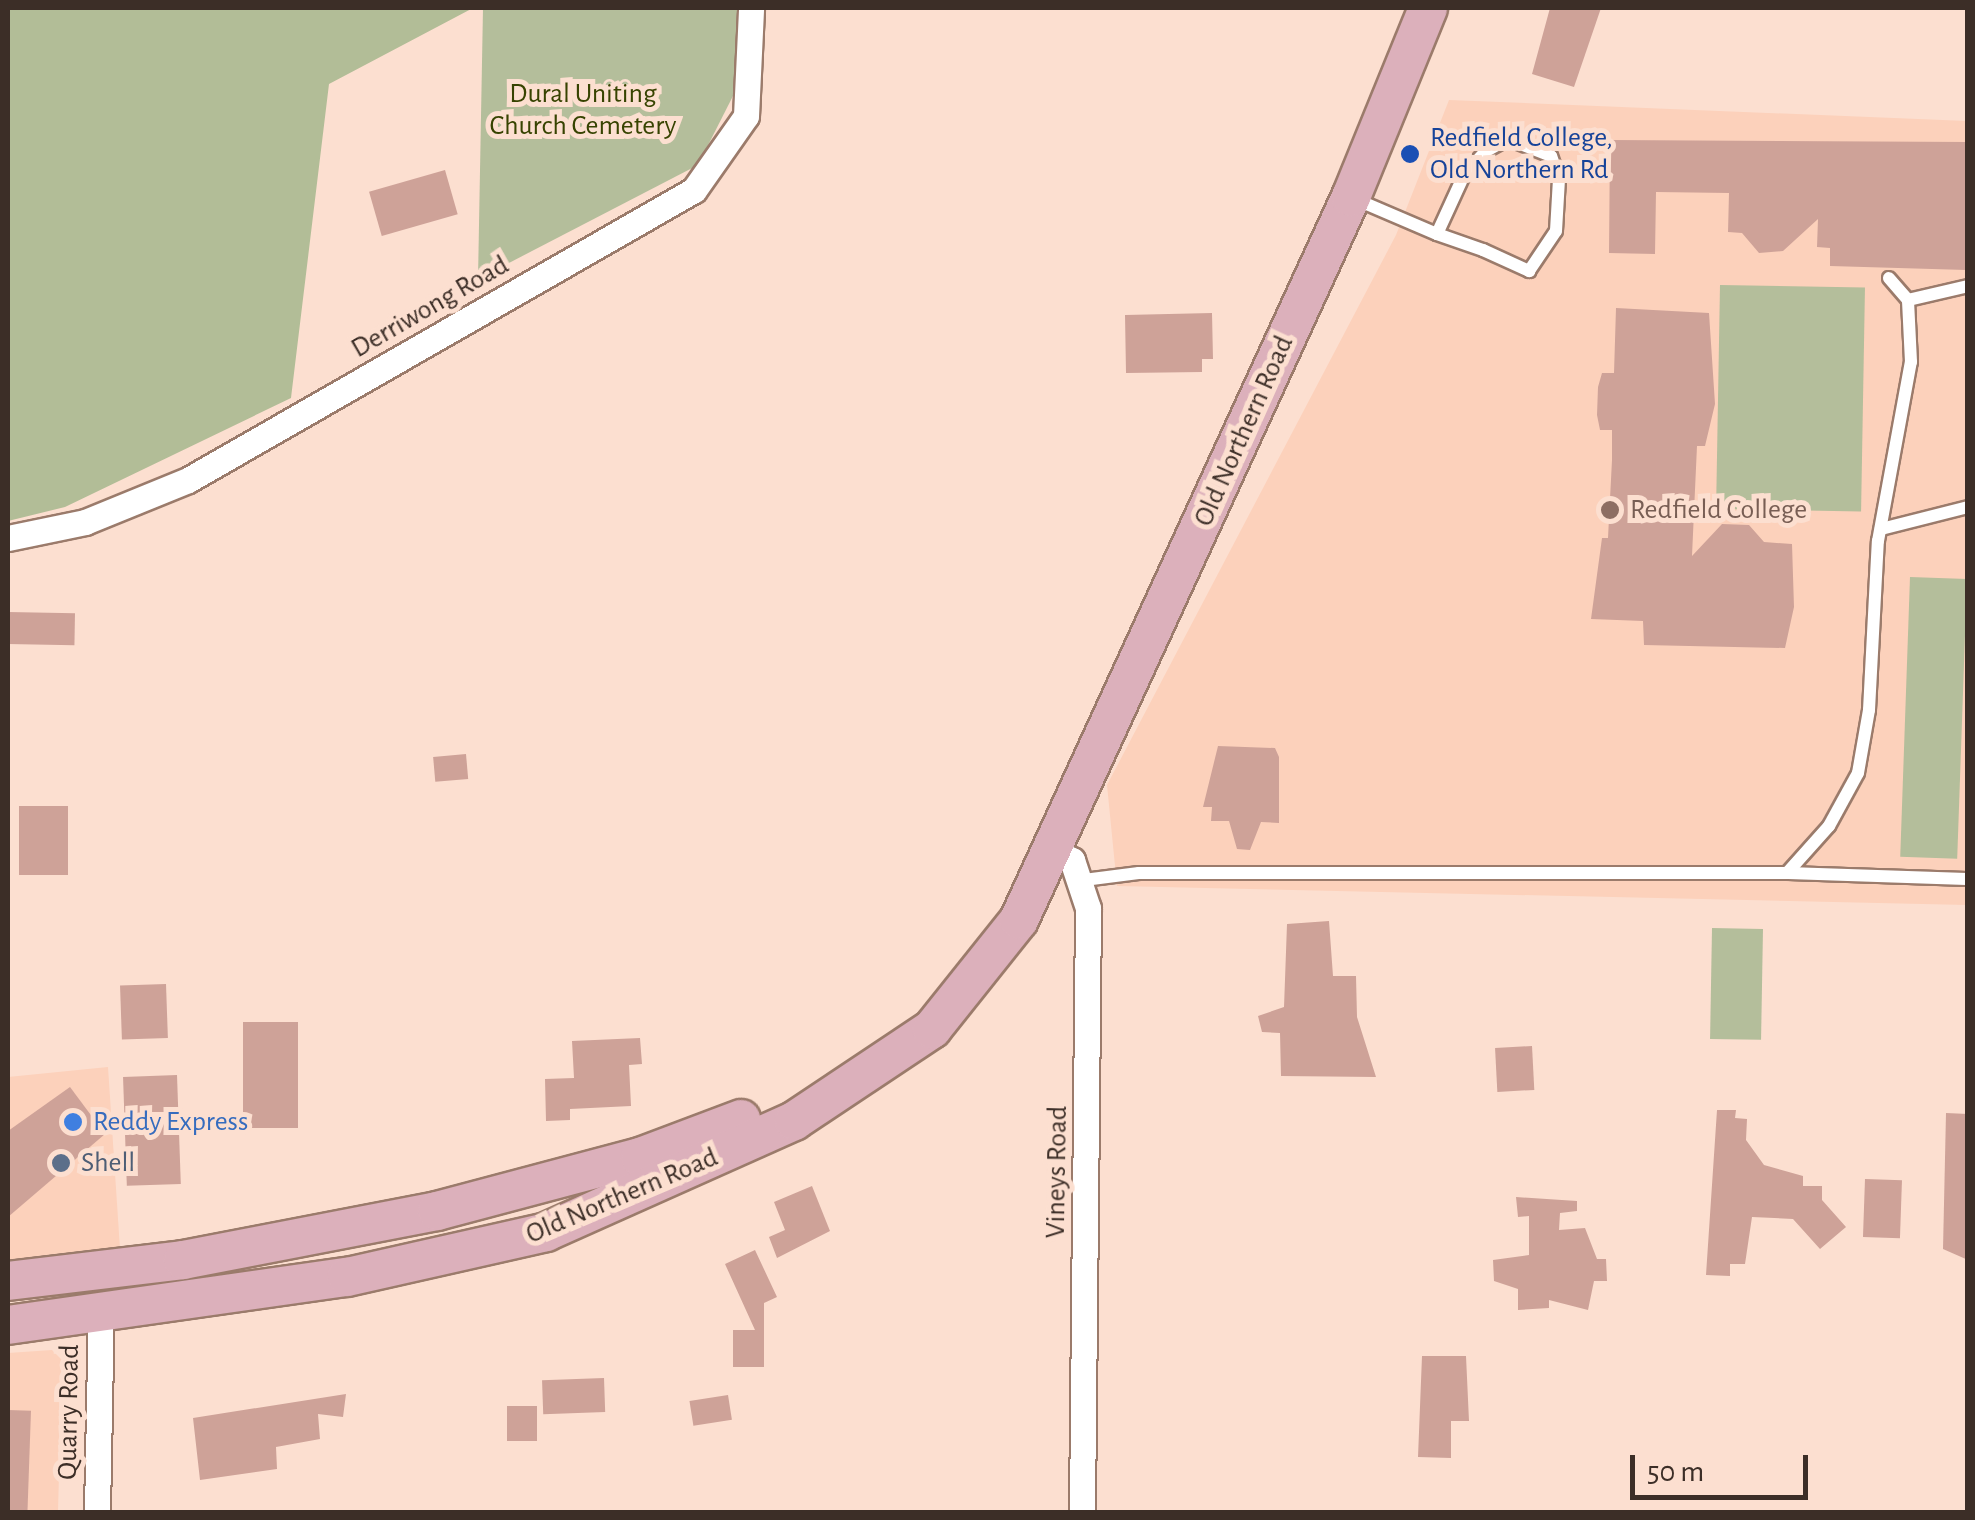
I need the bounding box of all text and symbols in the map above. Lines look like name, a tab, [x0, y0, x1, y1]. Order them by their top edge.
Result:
park label: Dural Uniting Church Cemetery	[489, 77, 677, 143]
place label: Redfield College, Old Northern Rd	[1430, 121, 1613, 187]
marker: Redfield College, Old Northern Rd	[1399, 143, 1421, 165]
street label: Derriwong Road	[345, 248, 515, 366]
street label: Old Northern Road	[1187, 330, 1301, 532]
place label: Redfield College	[1630, 493, 1807, 527]
marker: Redfield College	[1599, 499, 1621, 521]
place label: Reddy Express	[93, 1105, 248, 1139]
street label: Vineys Road	[1039, 1105, 1075, 1239]
marker: Reddy Express	[62, 1111, 84, 1133]
street label: Old Northern Road	[521, 1140, 723, 1252]
place label: Shell	[81, 1146, 135, 1180]
marker: Shell	[50, 1152, 72, 1174]
street label: Quarry Road	[51, 1344, 87, 1480]
scale bar	[1635, 1435, 1812, 1497]
text: 50 m	[1647, 1457, 1704, 1487]

